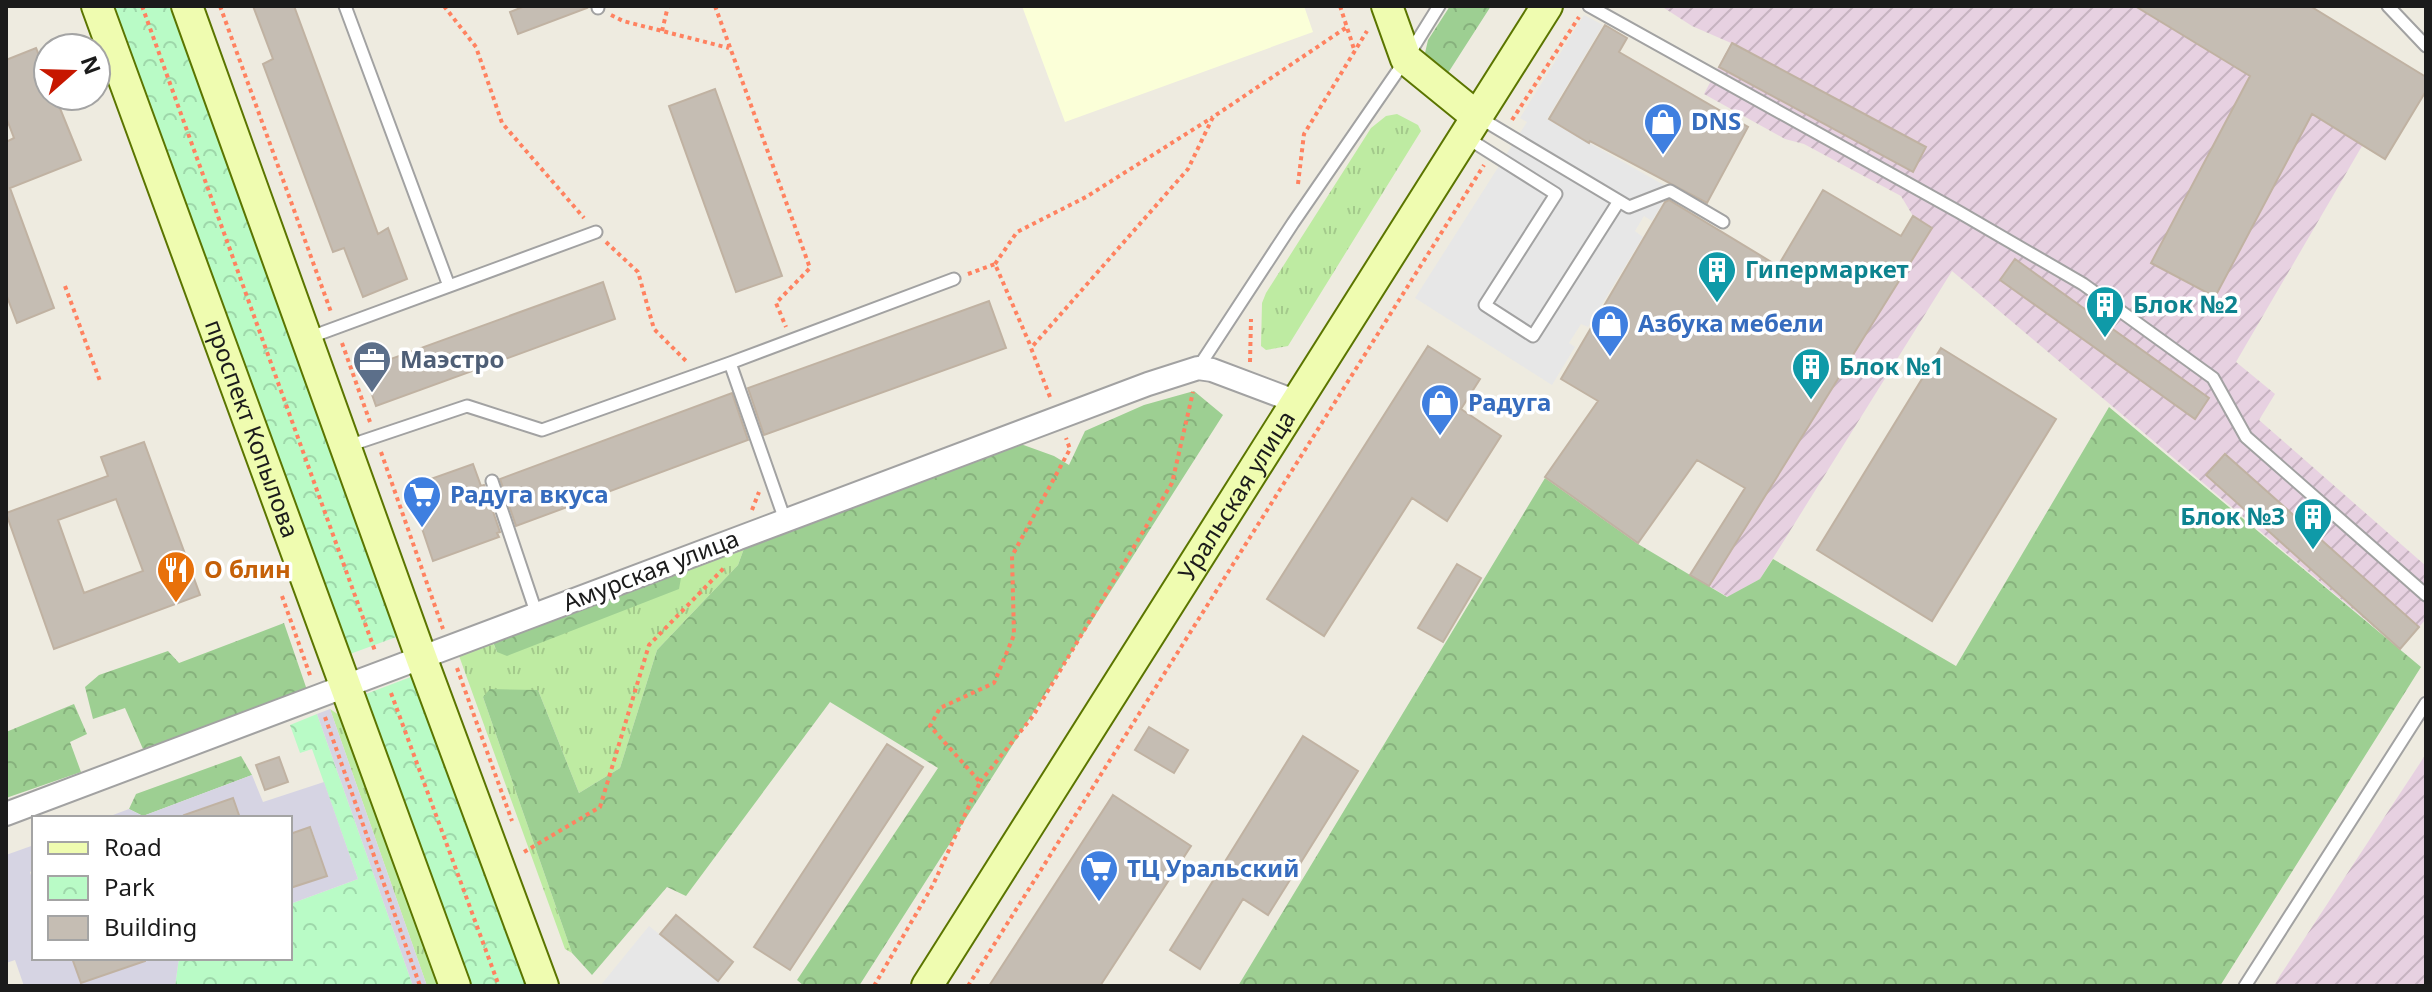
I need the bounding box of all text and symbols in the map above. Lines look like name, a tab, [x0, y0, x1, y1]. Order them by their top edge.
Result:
north arrow	[32, 32, 112, 112]
text: N	[75, 51, 109, 78]
shop icon: DNS	[1642, 101, 1684, 156]
place label: DNS	[1691, 104, 1741, 137]
building icon: Гипермаркет	[1696, 249, 1738, 304]
place label: Гипермаркет	[1745, 252, 1909, 285]
building icon: Блок №2	[2084, 284, 2126, 339]
place label: Блок №2	[2133, 287, 2238, 320]
shop icon: Азбука мебели	[1589, 303, 1631, 358]
place label: Азбука мебели	[1638, 306, 1824, 339]
street label: проспект Копылова	[198, 314, 308, 542]
office icon: Маэстро	[351, 339, 393, 394]
place label: Маэстро	[400, 342, 504, 375]
building icon: Блок №1	[1790, 346, 1832, 401]
place label: Блок №1	[1839, 349, 1944, 382]
shop icon: Радуга	[1419, 382, 1461, 437]
place label: Радуга	[1468, 385, 1551, 418]
street label: Уральская улица	[1170, 404, 1302, 586]
supermarket icon: Радуга вкуса	[401, 474, 443, 529]
place label: Радуга вкуса	[450, 477, 609, 510]
building icon: Блок №3	[2292, 496, 2334, 551]
place label: Блок №3	[2180, 499, 2285, 532]
street label: Амурская улица	[558, 521, 743, 618]
restaurant icon: О блин	[155, 549, 197, 604]
place label: О блин	[204, 552, 291, 585]
legend	[32, 816, 292, 960]
text: Road	[104, 830, 162, 863]
supermarket icon: ТЦ Уральский	[1078, 848, 1120, 903]
place label: ТЦ Уральский	[1127, 851, 1299, 884]
text: Park	[104, 870, 155, 903]
text: Building	[104, 910, 197, 943]

